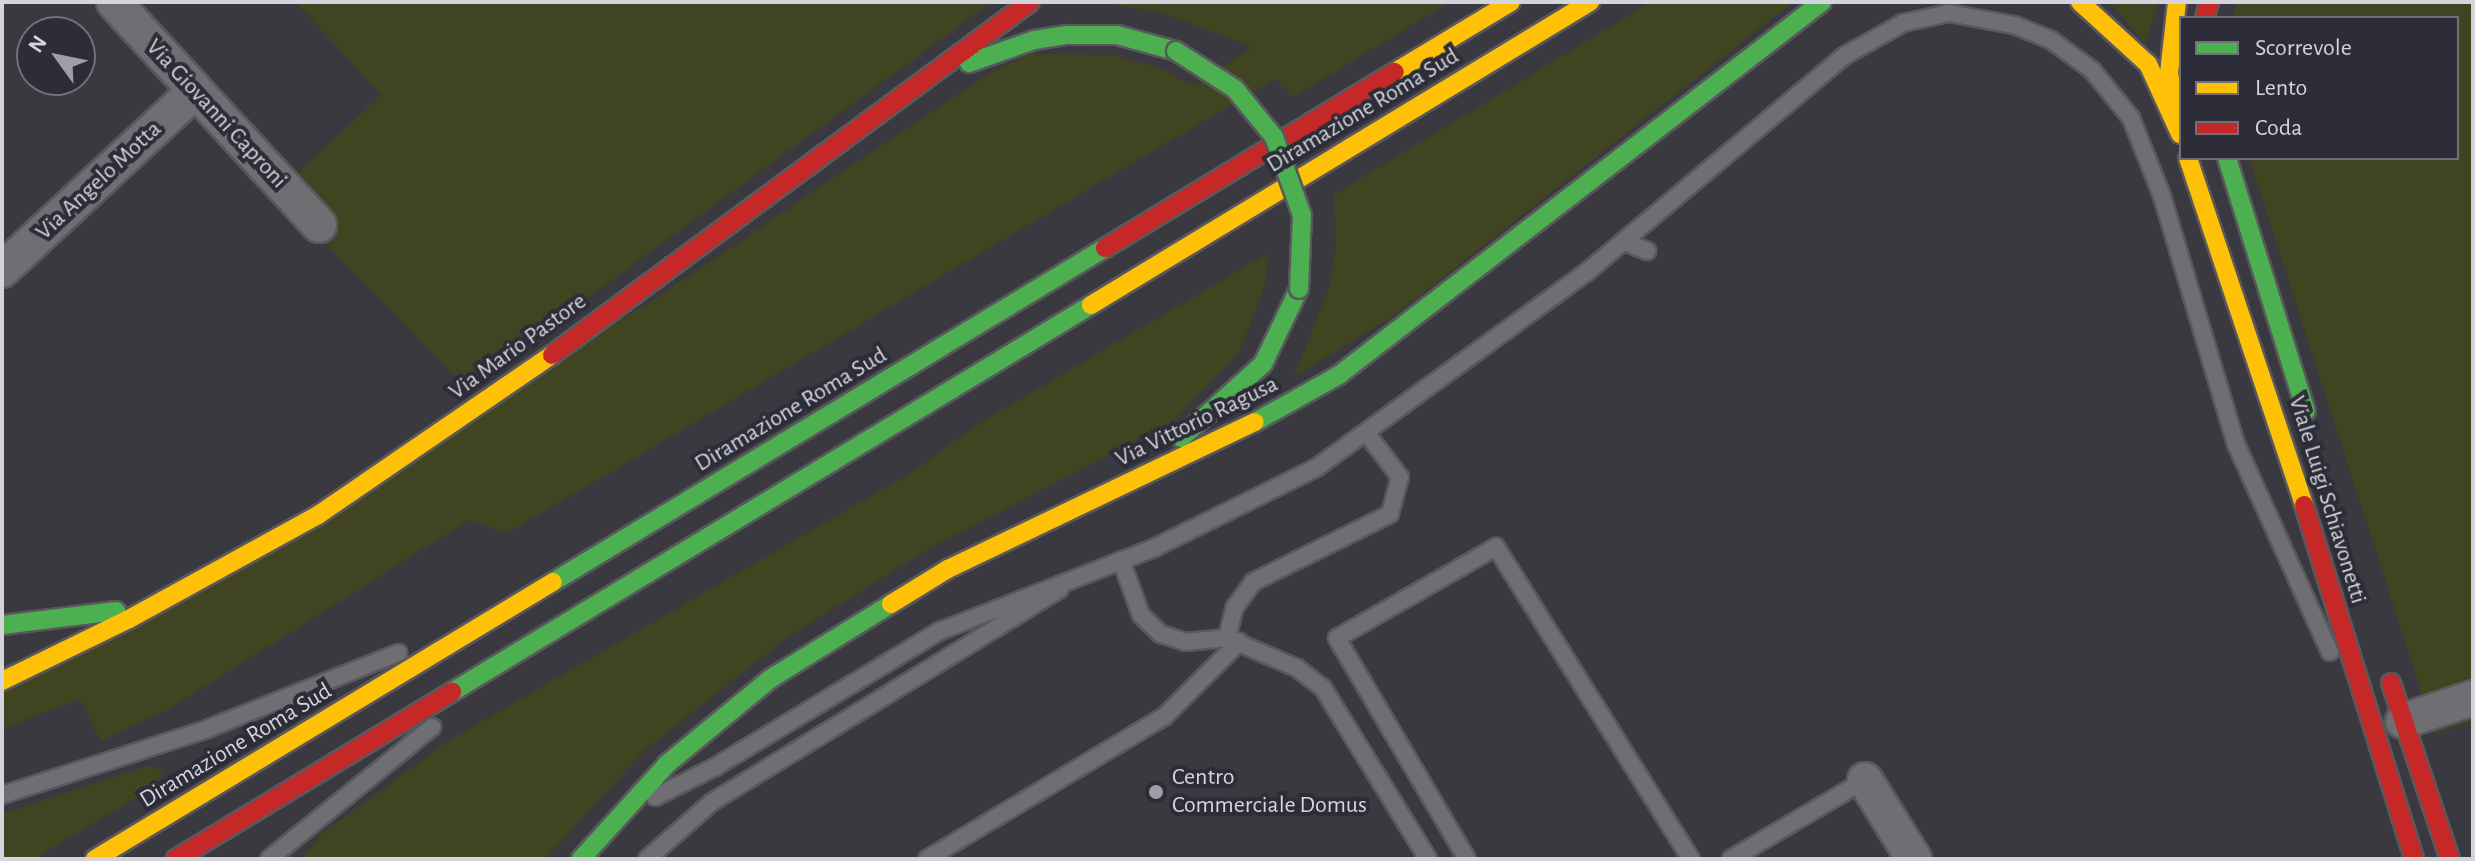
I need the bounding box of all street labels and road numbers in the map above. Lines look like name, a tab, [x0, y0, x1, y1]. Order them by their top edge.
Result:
street label: Via Giovanni Caproni	[139, 33, 293, 195]
street label: Diramazione Roma Sud	[1262, 42, 1464, 180]
street label: Via Angelo Motta	[30, 115, 168, 247]
street label: Via Mario Pastore	[444, 288, 592, 406]
street label: Diramazione Roma Sud	[690, 341, 892, 479]
street label: Via Vittorio Ragusa	[1111, 370, 1283, 474]
street label: Viale Luigi Schiavonetti	[2282, 393, 2372, 607]
street label: Diramazione Roma Sud	[135, 677, 337, 815]

